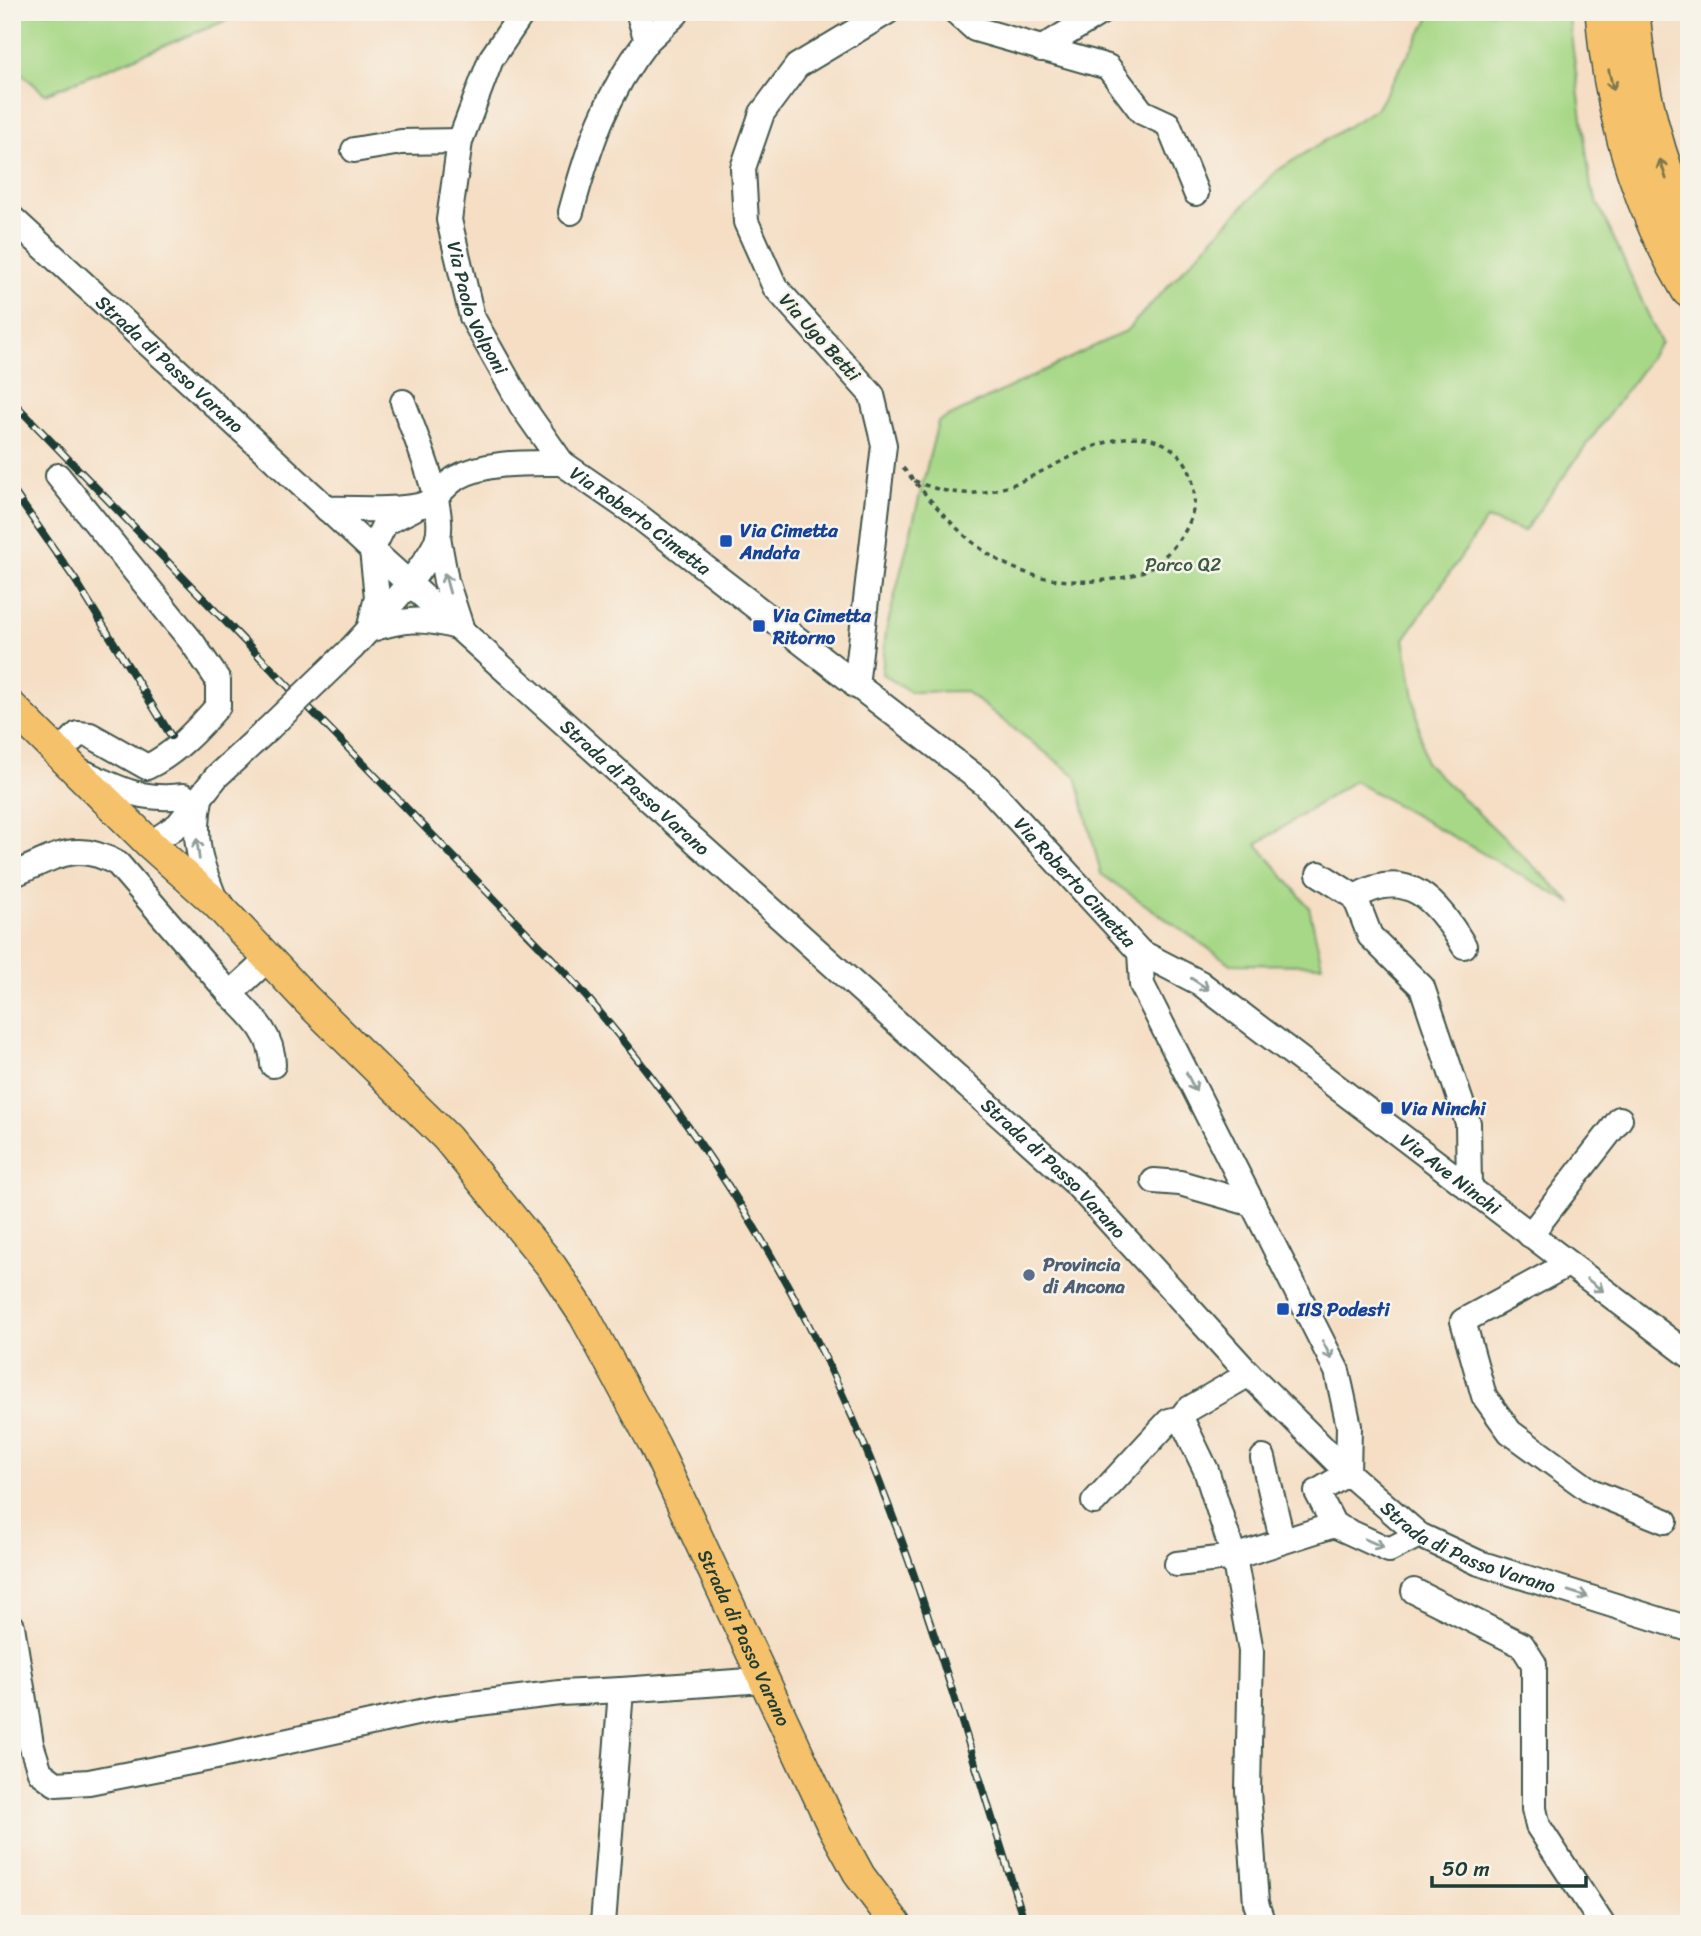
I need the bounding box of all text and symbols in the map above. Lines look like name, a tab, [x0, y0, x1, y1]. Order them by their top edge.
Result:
one-way arrow	[1605, 68, 1618, 91]
one-way arrow	[1655, 158, 1668, 180]
street label: Via Paolo Volponi	[438, 238, 518, 381]
street label: Via Ugo Betti	[771, 285, 870, 390]
street label: Strada di Passo Varano	[88, 286, 252, 441]
street label: Via Roberto Cimetta	[563, 457, 719, 584]
place label: Via Cimetta Andata	[739, 514, 838, 569]
marker: Via Cimetta Andata	[718, 533, 734, 549]
park label: Parco Q2	[1145, 548, 1221, 581]
one-way arrow	[440, 572, 453, 595]
place label: Via Cimetta Ritorno	[772, 599, 871, 654]
marker: Via Cimetta Ritorno	[751, 618, 767, 634]
street label: Strada di Passo Varano	[553, 710, 718, 864]
street label: Via Roberto Cimetta	[1006, 809, 1145, 956]
one-way arrow	[191, 839, 204, 861]
one-way arrow	[1189, 977, 1209, 991]
one-way arrow	[1184, 1071, 1198, 1092]
street label: Strada di Passo Varano	[973, 1089, 1135, 1247]
place label: Via Ninchi	[1401, 1092, 1487, 1125]
marker: Via Ninchi	[1379, 1100, 1395, 1116]
street label: Via Ave Ninchi	[1393, 1124, 1509, 1224]
place label: Provincia di Ancona	[1043, 1248, 1125, 1303]
marker: Provincia di Ancona	[1021, 1267, 1037, 1283]
one-way arrow	[1586, 1277, 1604, 1292]
place label: IIS Podesti	[1296, 1293, 1390, 1326]
marker: IIS Podesti	[1275, 1301, 1291, 1317]
one-way arrow	[1321, 1339, 1334, 1360]
street label: Strada di Passo Varano	[1373, 1492, 1560, 1603]
one-way arrow	[1363, 1537, 1384, 1550]
street label: Strada di Passo Varano	[689, 1543, 800, 1732]
one-way arrow	[1566, 1589, 1588, 1602]
scale bar	[1432, 1845, 1586, 1889]
text: 50 m	[1442, 1850, 1490, 1888]

